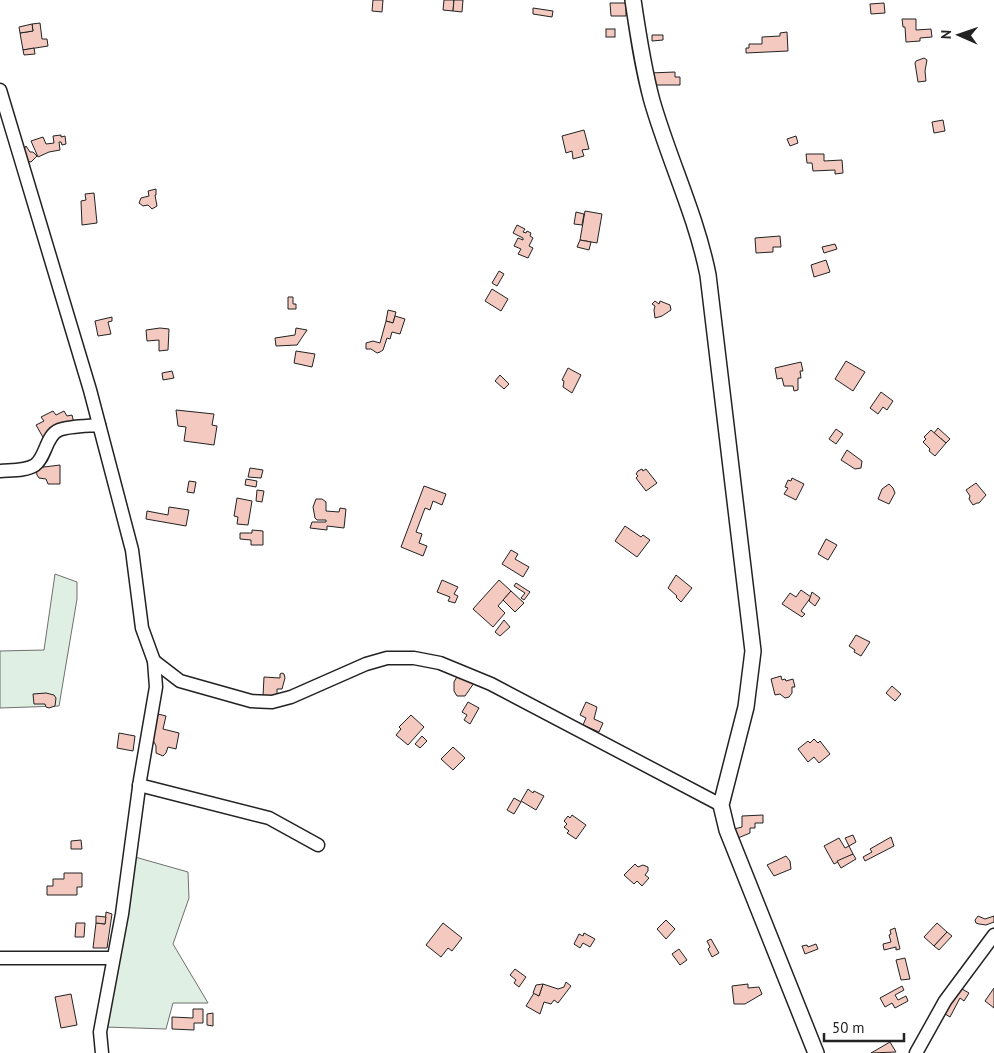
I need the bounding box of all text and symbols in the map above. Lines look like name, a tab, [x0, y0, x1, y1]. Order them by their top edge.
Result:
north arrow	[934, 10, 984, 60]
text: N	[937, 30, 955, 39]
scale bar	[824, 1010, 904, 1042]
text: 50 m	[832, 1018, 865, 1037]

